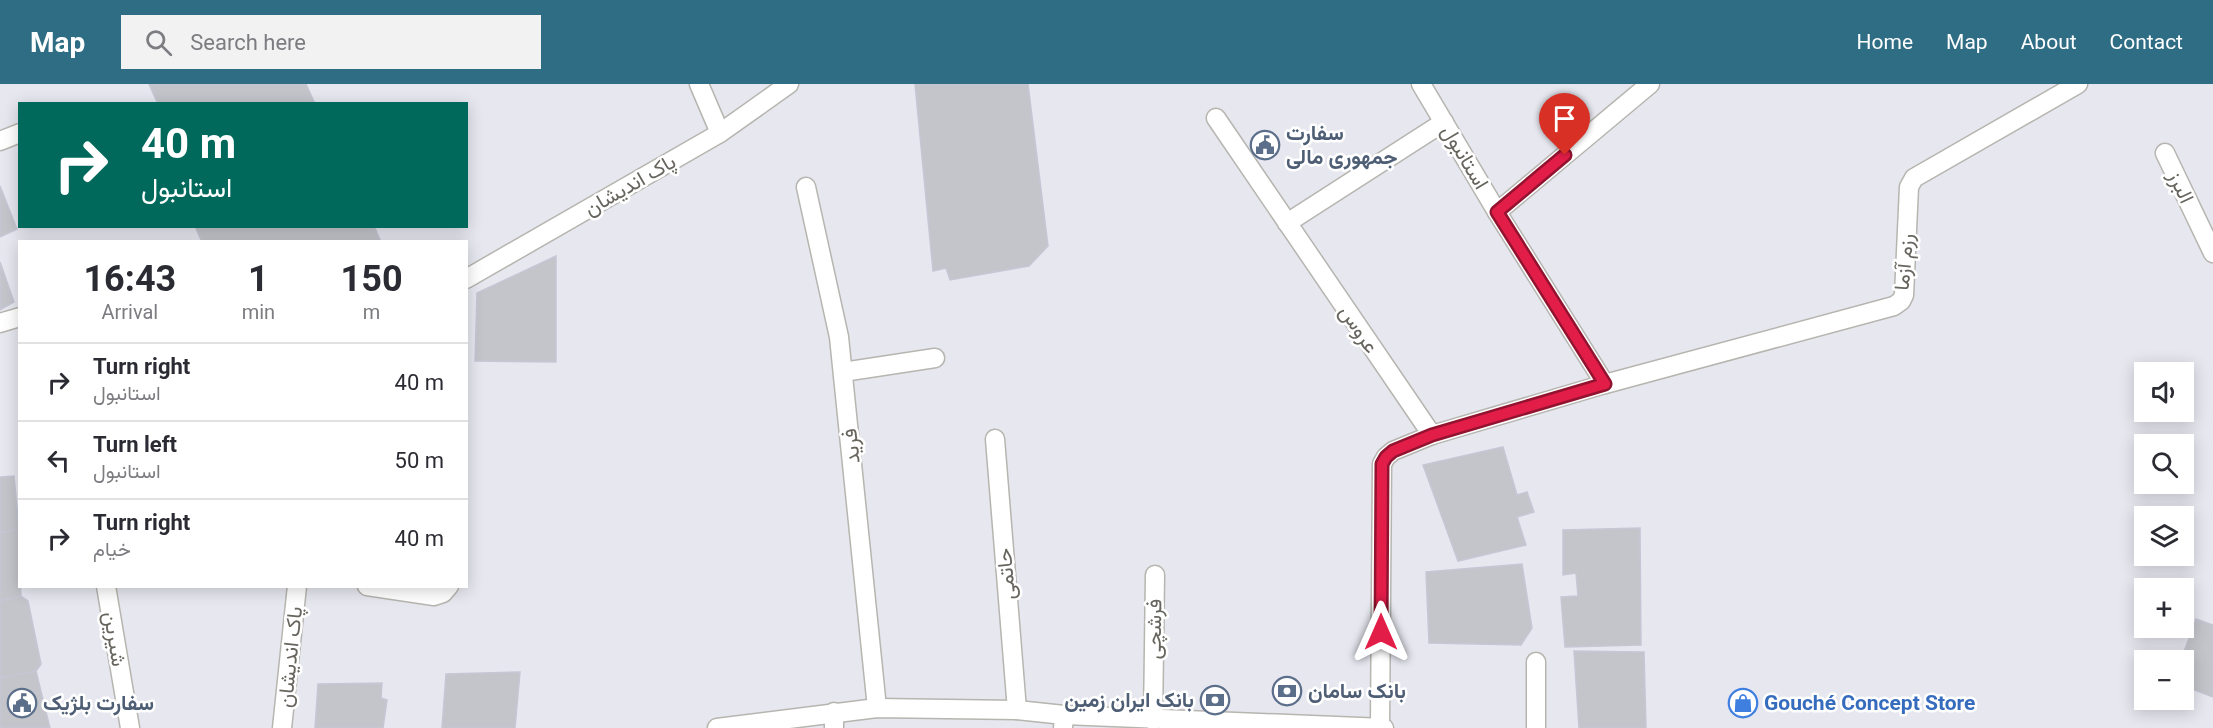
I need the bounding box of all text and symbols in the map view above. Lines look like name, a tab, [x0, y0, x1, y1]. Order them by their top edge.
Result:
search box	[121, 15, 541, 69]
text: Map	[30, 26, 85, 59]
icon: search	[142, 26, 175, 59]
text: Search here	[190, 30, 306, 55]
text: Home	[1857, 30, 1913, 54]
text: Map	[1946, 30, 1988, 54]
text: About	[2021, 30, 2077, 54]
text: Contact	[2110, 30, 2183, 54]
pin	[1539, 93, 1590, 155]
icon: arrive	[1548, 102, 1581, 135]
text: 40 m	[141, 119, 236, 168]
street label: استانبول	[1436, 120, 1494, 194]
place label: سفارت جمهوری مالی	[1286, 121, 1398, 170]
icon: right	[42, 126, 120, 204]
public building icon: سفارت جمهوری مالی	[1249, 129, 1281, 161]
street label: پاک اندیشان	[580, 149, 681, 223]
street label: البرز	[2162, 166, 2199, 208]
text: استانبول	[141, 172, 232, 204]
street label: رزم آزما	[1890, 232, 1920, 292]
text: 16:43	[83, 258, 176, 300]
text: 1	[248, 258, 269, 300]
text: 150	[341, 258, 403, 300]
text: Arrival	[101, 300, 158, 324]
text: min	[242, 300, 275, 324]
text: m	[363, 300, 380, 324]
street label: عروس	[1333, 300, 1384, 358]
text: Turn right	[93, 354, 190, 379]
map controls	[2134, 362, 2194, 710]
button: sound	[2134, 362, 2194, 422]
icon: right	[42, 366, 75, 399]
text: 40 m	[395, 370, 444, 395]
text: استانبول	[93, 381, 161, 405]
street label: فرید	[837, 427, 866, 465]
text: Turn left	[93, 432, 177, 457]
button: search	[2134, 434, 2194, 494]
icon: left	[42, 444, 75, 477]
text: 50 m	[395, 448, 444, 473]
text: استانبول	[93, 459, 161, 483]
button: layers	[2134, 506, 2194, 566]
text: Turn right	[93, 510, 190, 535]
icon: right	[42, 522, 75, 555]
text: 40 m	[395, 526, 444, 551]
text: خیام	[93, 537, 131, 561]
street label: حاتمی	[992, 547, 1020, 601]
button: +	[2134, 578, 2194, 638]
street label: فرشچی	[1141, 599, 1169, 660]
position arrow	[1349, 600, 1413, 664]
street label: پاک اندیشان	[273, 605, 309, 709]
street label: شیرین	[98, 610, 131, 668]
button: −	[2134, 650, 2194, 710]
bank icon: بانک سامان	[1271, 675, 1303, 707]
place label: بانک سامان	[1308, 679, 1406, 703]
bank icon: بانک ایران زمین	[1199, 684, 1231, 716]
public building icon: سفارت بلژیک	[6, 687, 38, 719]
shop icon: Gouché Concept Store	[1727, 687, 1759, 719]
place label: بانک ایران زمین	[1064, 688, 1194, 713]
place label: سفارت بلژیک	[43, 691, 154, 716]
place label: Gouché Concept Store	[1764, 691, 1975, 715]

